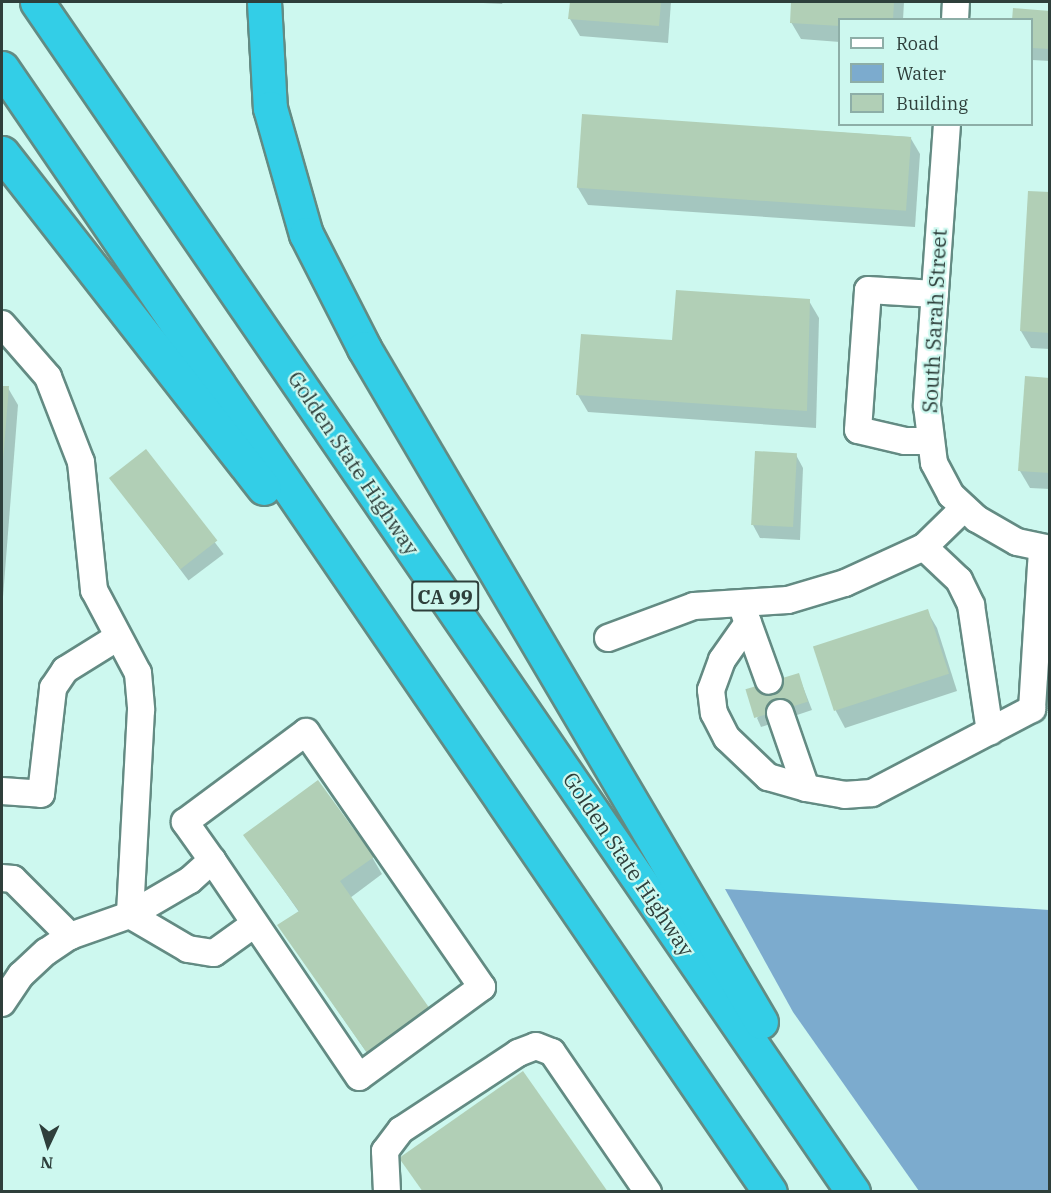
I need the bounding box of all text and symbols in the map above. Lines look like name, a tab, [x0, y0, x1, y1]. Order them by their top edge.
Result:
legend	[838, 18, 1033, 126]
text: Road	[896, 32, 939, 55]
text: Water	[896, 62, 946, 85]
text: Building	[896, 92, 968, 115]
street label: South Sarah Street	[917, 228, 951, 414]
street label: Golden State Highway	[283, 366, 425, 560]
road number: CA 99	[410, 579, 480, 613]
street label: Golden State Highway	[558, 767, 700, 961]
north arrow	[18, 1115, 78, 1175]
text: N	[40, 1153, 54, 1173]

